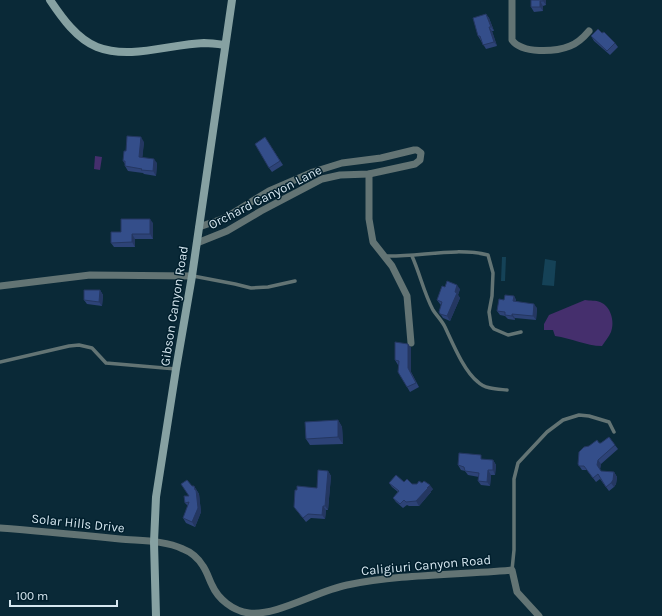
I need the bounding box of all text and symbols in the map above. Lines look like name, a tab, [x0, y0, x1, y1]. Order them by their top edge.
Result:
street label: Orchard Canyon Lane	[206, 162, 324, 232]
street label: Gibson Canyon Road	[157, 245, 191, 367]
street label: Solar Hills Drive	[31, 511, 126, 535]
street label: Caligiuri Canyon Road	[360, 552, 492, 578]
scale bar	[10, 582, 117, 608]
text: 100 m	[16, 589, 48, 603]

